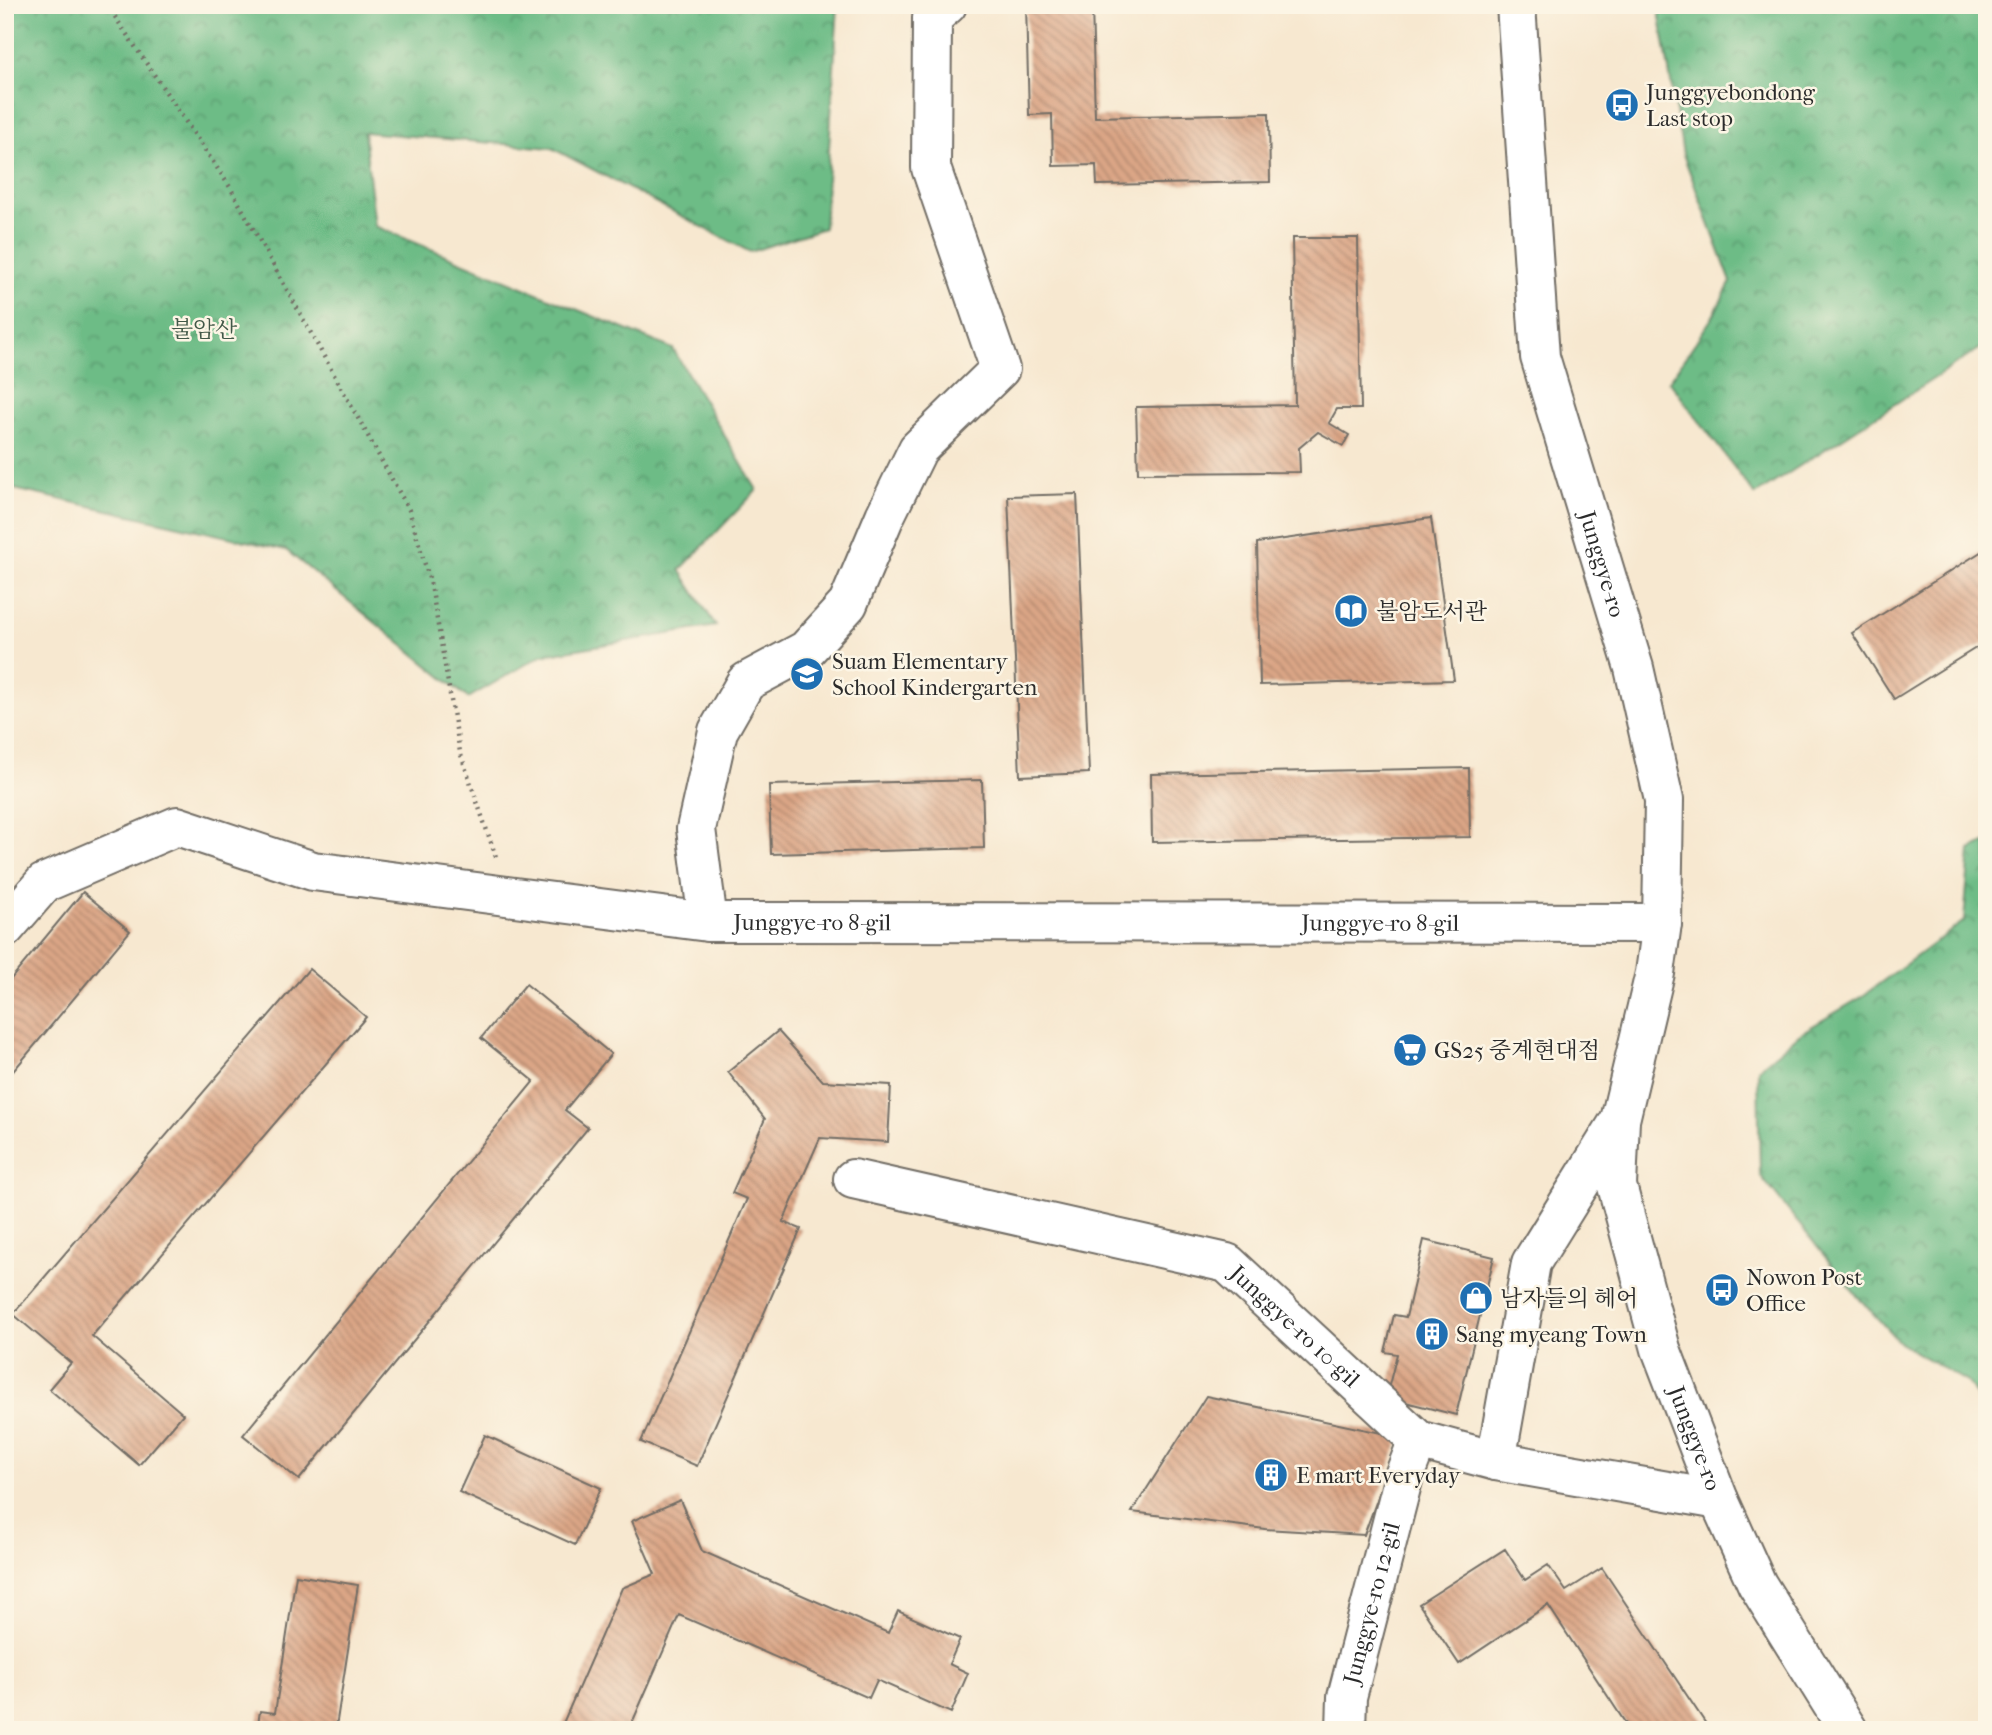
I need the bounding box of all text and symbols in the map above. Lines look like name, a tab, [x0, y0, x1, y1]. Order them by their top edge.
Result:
place label: Junggyebondong Last stop	[1644, 79, 1816, 132]
bus stop icon: Junggyebondong Last stop	[1603, 86, 1641, 124]
park label: 불암산	[171, 316, 238, 343]
street label: Junggye-ro	[1573, 506, 1631, 621]
library icon: 불암도서관	[1332, 592, 1370, 630]
place label: 불암도서관	[1376, 598, 1488, 625]
place label: Suam Elementary School Kindergarten	[832, 648, 1038, 701]
school or university icon: Suam Elementary School Kindergarten	[788, 655, 826, 693]
street label: Junggye-ro 8-gil	[731, 909, 892, 936]
street label: Junggye-ro 8-gil	[1299, 910, 1460, 937]
supermarket icon: GS25 중계현대점	[1391, 1031, 1429, 1069]
place label: GS25 중계현대점	[1434, 1037, 1600, 1064]
street label: Junggye-ro 10-gil	[1223, 1258, 1366, 1393]
place label: Nowon Post Office	[1746, 1264, 1862, 1317]
bus stop icon: Nowon Post Office	[1703, 1271, 1741, 1309]
shop icon: 남자들의 헤어	[1457, 1279, 1495, 1317]
place label: 남자들의 헤어	[1500, 1285, 1638, 1312]
building icon: Sang myeang Town	[1413, 1315, 1451, 1353]
place label: Sang myeang Town	[1456, 1321, 1648, 1348]
street label: Junggye-ro	[1662, 1380, 1727, 1494]
building icon: E mart Everyday	[1252, 1456, 1290, 1494]
place label: E mart Everyday	[1296, 1462, 1461, 1489]
street label: Junggye-ro 12-gil	[1337, 1519, 1406, 1689]

